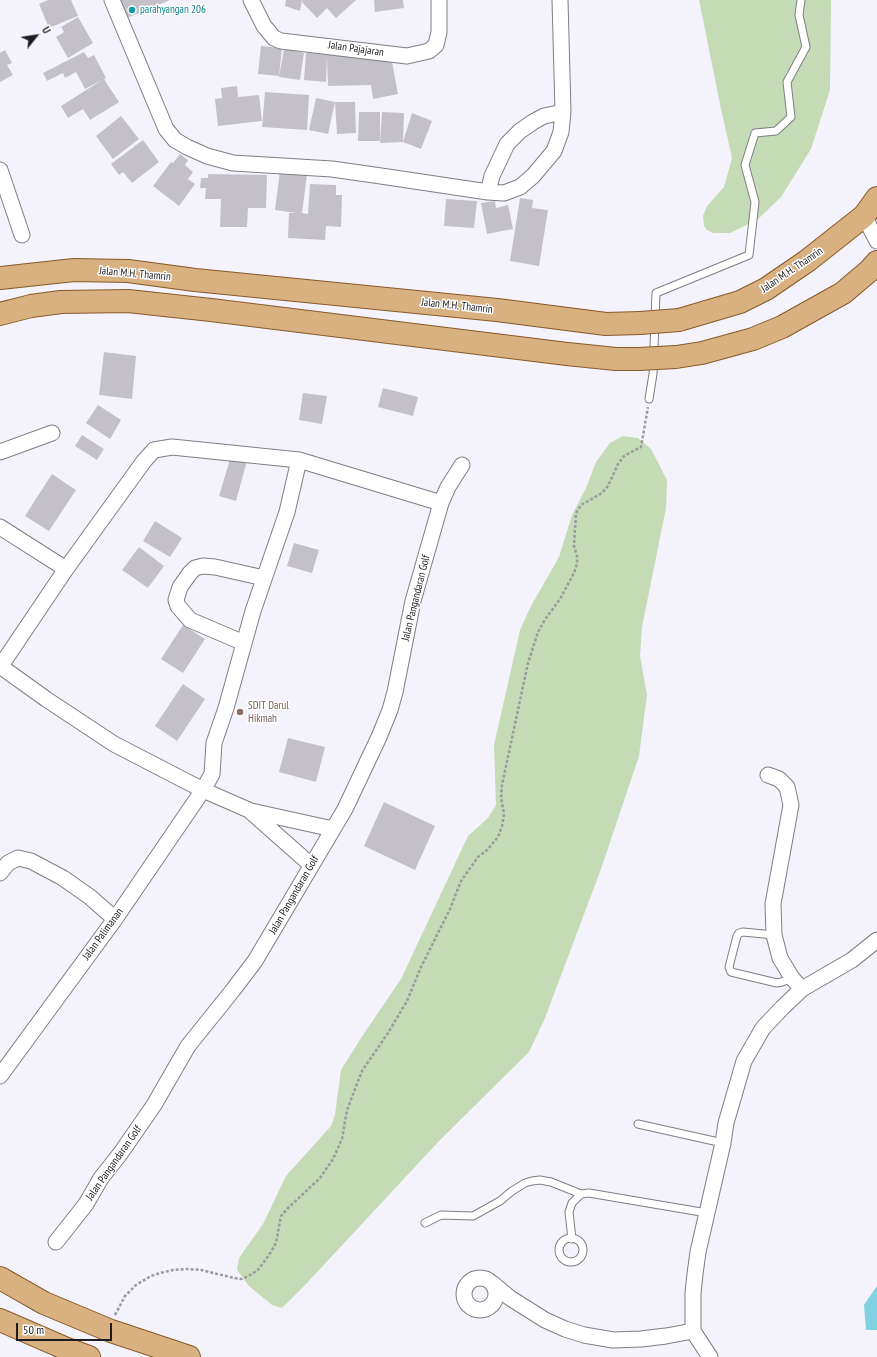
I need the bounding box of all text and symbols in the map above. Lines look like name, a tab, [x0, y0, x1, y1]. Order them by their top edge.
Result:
place label: parahyangan 206	[140, 3, 206, 17]
marker: parahyangan 206	[127, 5, 137, 15]
north arrow	[16, 16, 56, 56]
text: U	[39, 24, 54, 36]
street label: Jalan Pajajaran	[327, 39, 385, 59]
street label: Jalan M.H. Thamrin	[759, 244, 825, 296]
street label: Jalan M.H. Thamrin	[99, 264, 171, 284]
street label: Jalan M.H. Thamrin	[421, 296, 493, 316]
street label: Jalan Pangandaran Golf	[399, 554, 433, 642]
place label: SDIT Darul Hikmah	[248, 699, 289, 725]
marker: SDIT Darul Hikmah	[235, 707, 245, 717]
street label: Jalan Pangandaran Golf	[266, 853, 322, 937]
street label: Jalan Palimanan	[80, 906, 126, 962]
street label: Jalan Pangandaran Golf	[83, 1123, 145, 1203]
scale bar	[18, 1315, 114, 1341]
text: 50 m	[23, 1322, 44, 1337]

